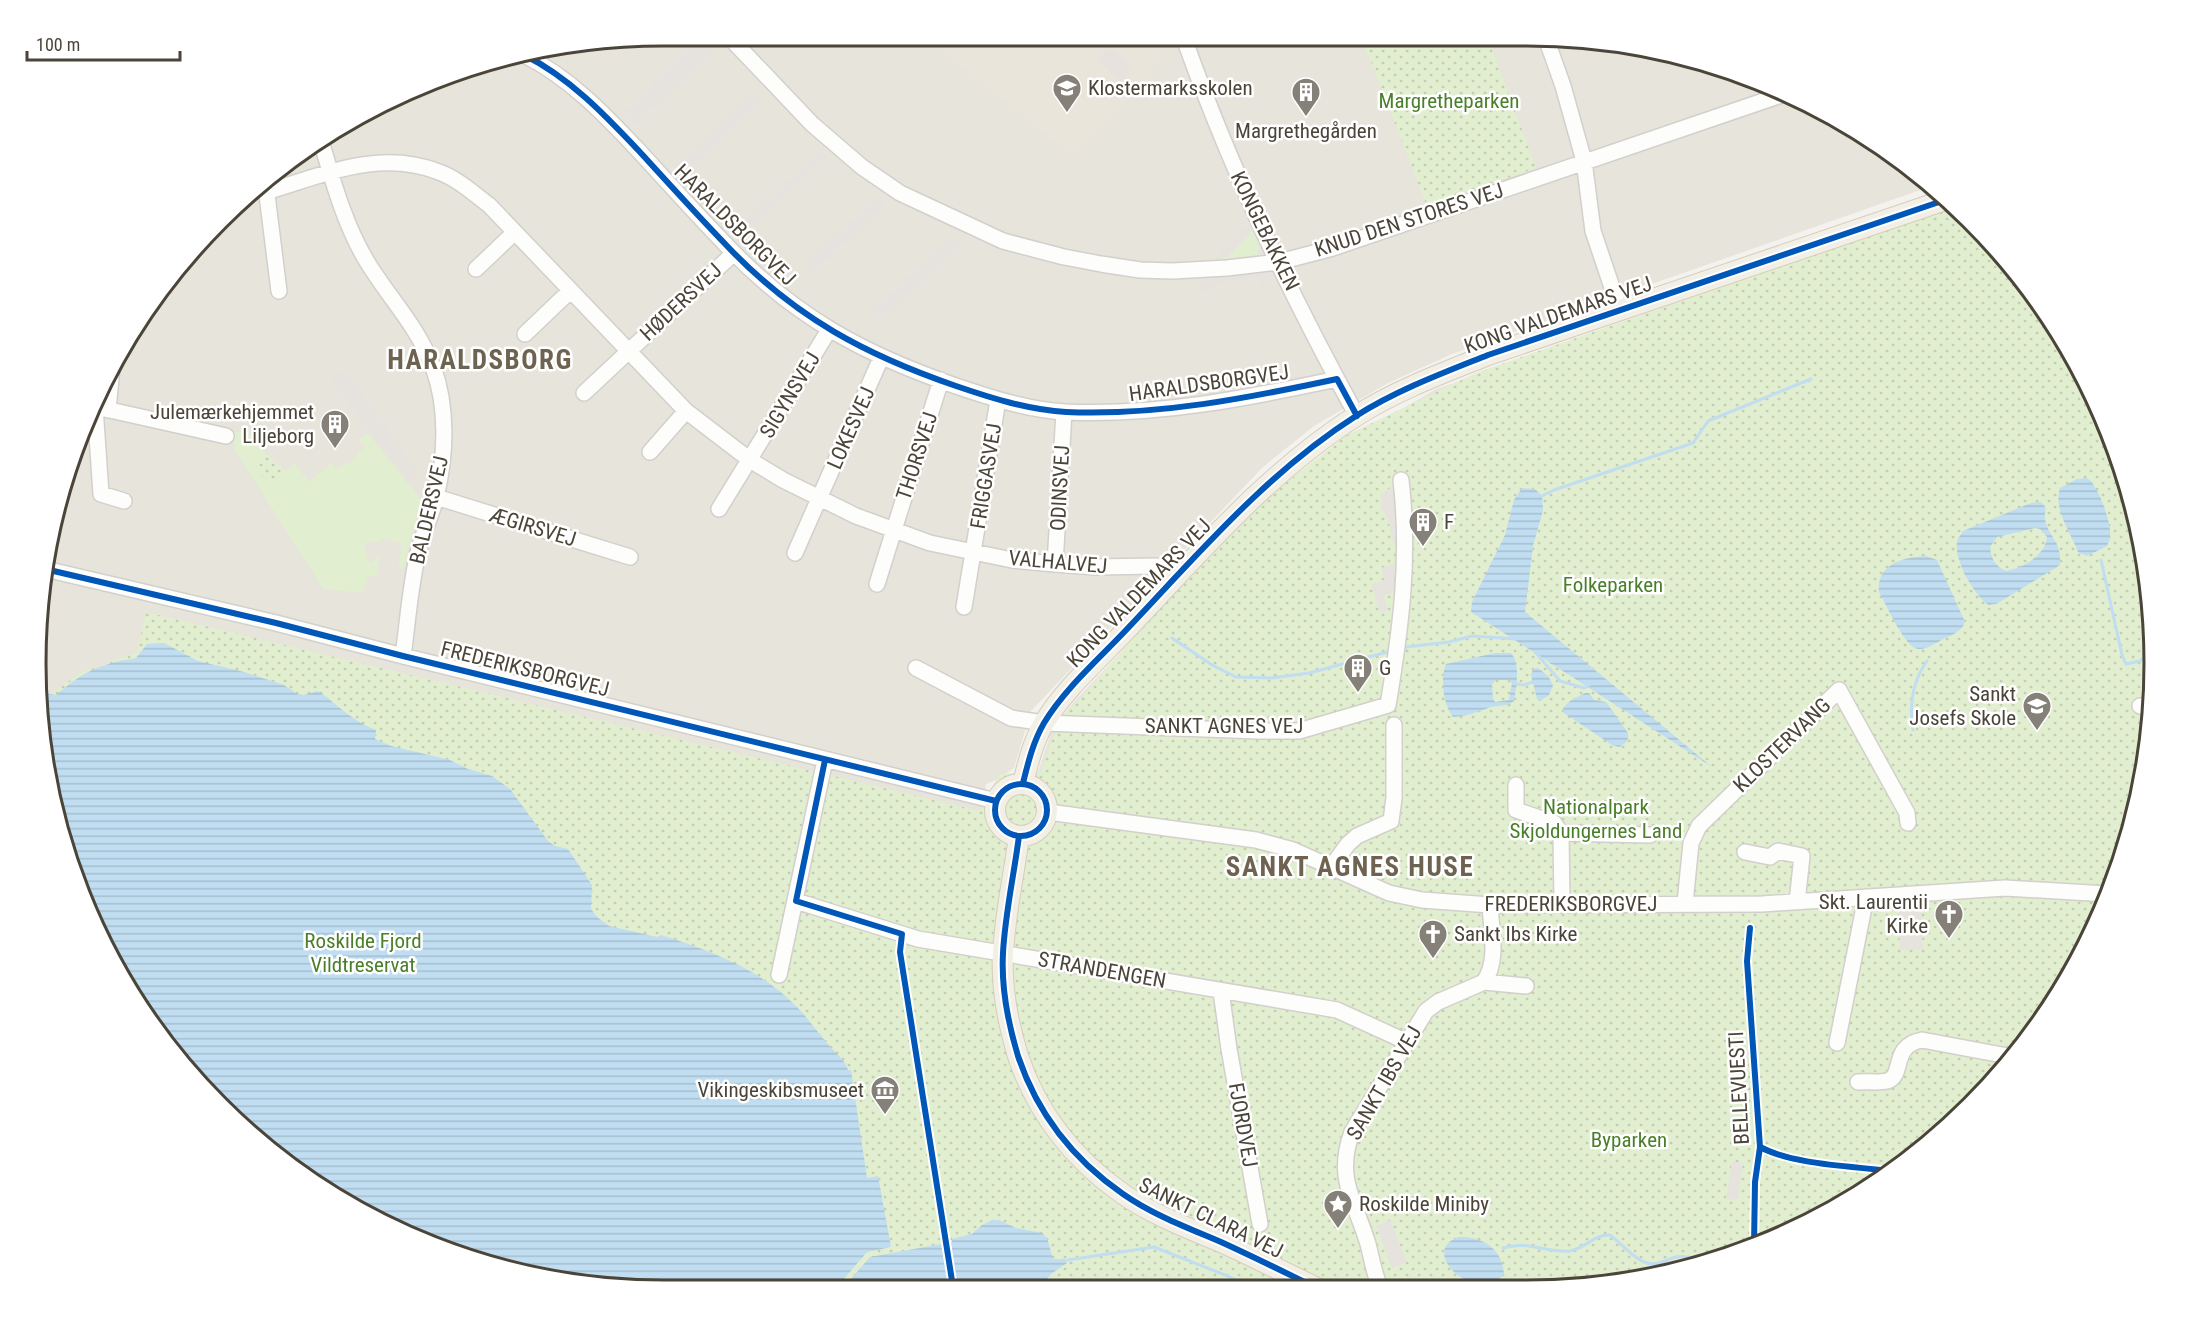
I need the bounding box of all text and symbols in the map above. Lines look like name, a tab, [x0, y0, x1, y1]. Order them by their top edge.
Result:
scale bar	[27, 24, 180, 62]
text: 100 m	[36, 34, 80, 55]
school or university icon: Klostermarksskolen	[1051, 72, 1083, 114]
place label: Klostermarksskolen	[1088, 76, 1253, 100]
building icon: Margrethegården	[1290, 76, 1322, 118]
park label: Margretheparken	[1379, 89, 1519, 113]
place label: Margrethegården	[1235, 119, 1377, 143]
street label: HARALDSBORGVEJ	[669, 159, 801, 291]
street label: KONGEBAKKEN	[1226, 168, 1304, 294]
street label: KNUD DEN STORES VEJ	[1312, 178, 1506, 262]
street label: HØDERSVEJ	[635, 258, 727, 346]
street label: KONG VALDEMARS VEJ	[1461, 272, 1655, 358]
district label: HARALDSBORG	[387, 344, 573, 376]
street label: SIGYNSVEJ	[755, 348, 825, 442]
street label: HARALDSBORGVEJ	[1127, 360, 1291, 406]
street label: LOKESVEJ	[822, 383, 880, 473]
place label: Julemærkehjemmet Liljeborg	[150, 400, 314, 448]
building icon: Julemærkehjemmet Liljeborg	[319, 408, 351, 450]
street label: THORSVEJ	[892, 409, 942, 503]
street label: FRIGGASVEJ	[966, 421, 1006, 531]
street label: ODINSVEJ	[1046, 444, 1074, 532]
street label: BALDERSVEJ	[405, 454, 453, 566]
street label: ÆGIRSVEJ	[486, 502, 579, 552]
building icon: F	[1407, 506, 1439, 548]
place label: F	[1444, 510, 1454, 534]
street label: KONG VALDEMARS VEJ	[1062, 514, 1216, 672]
street label: VALHALVEJ	[1008, 546, 1108, 578]
park label: Folkeparken	[1563, 573, 1663, 597]
street label: FREDERIKSBORGVEJ	[438, 636, 612, 702]
building icon: G	[1342, 652, 1374, 694]
place label: G	[1379, 656, 1391, 680]
place label: Sankt Josefs Skole	[1909, 682, 2016, 730]
school or university icon: Sankt Josefs Skole	[2021, 690, 2053, 732]
street label: KLOSTERVANG	[1729, 693, 1835, 797]
street label: SANKT AGNES VEJ	[1145, 714, 1303, 738]
park label: Nationalpark Skjoldungernes Land	[1510, 795, 1682, 843]
district label: SANKT AGNES HUSE	[1226, 851, 1474, 883]
place label: Skt. Laurentii Kirke	[1819, 890, 1928, 938]
street label: FREDERIKSBORGVEJ	[1485, 892, 1657, 916]
church icon: Skt. Laurentii Kirke	[1933, 898, 1965, 940]
church icon: Sankt Ibs Kirke	[1417, 918, 1449, 960]
place label: Sankt Ibs Kirke	[1454, 922, 1578, 946]
park label: Roskilde Fjord Vildtreservat	[304, 929, 422, 977]
street label: STRANDENGEN	[1036, 947, 1168, 993]
street label: SANKT IBS VEJ	[1342, 1022, 1426, 1144]
street label: BELLEVUESTI	[1724, 1031, 1754, 1145]
museum icon: Vikingeskibsmuseet	[869, 1074, 901, 1116]
place label: Vikingeskibsmuseet	[698, 1078, 864, 1102]
street label: FJORDVEJ	[1224, 1081, 1262, 1169]
park label: Byparken	[1591, 1128, 1667, 1152]
street label: SANKT CLARA VEJ	[1135, 1173, 1287, 1263]
place icon: Roskilde Miniby	[1322, 1188, 1354, 1230]
place label: Roskilde Miniby	[1359, 1192, 1489, 1216]

